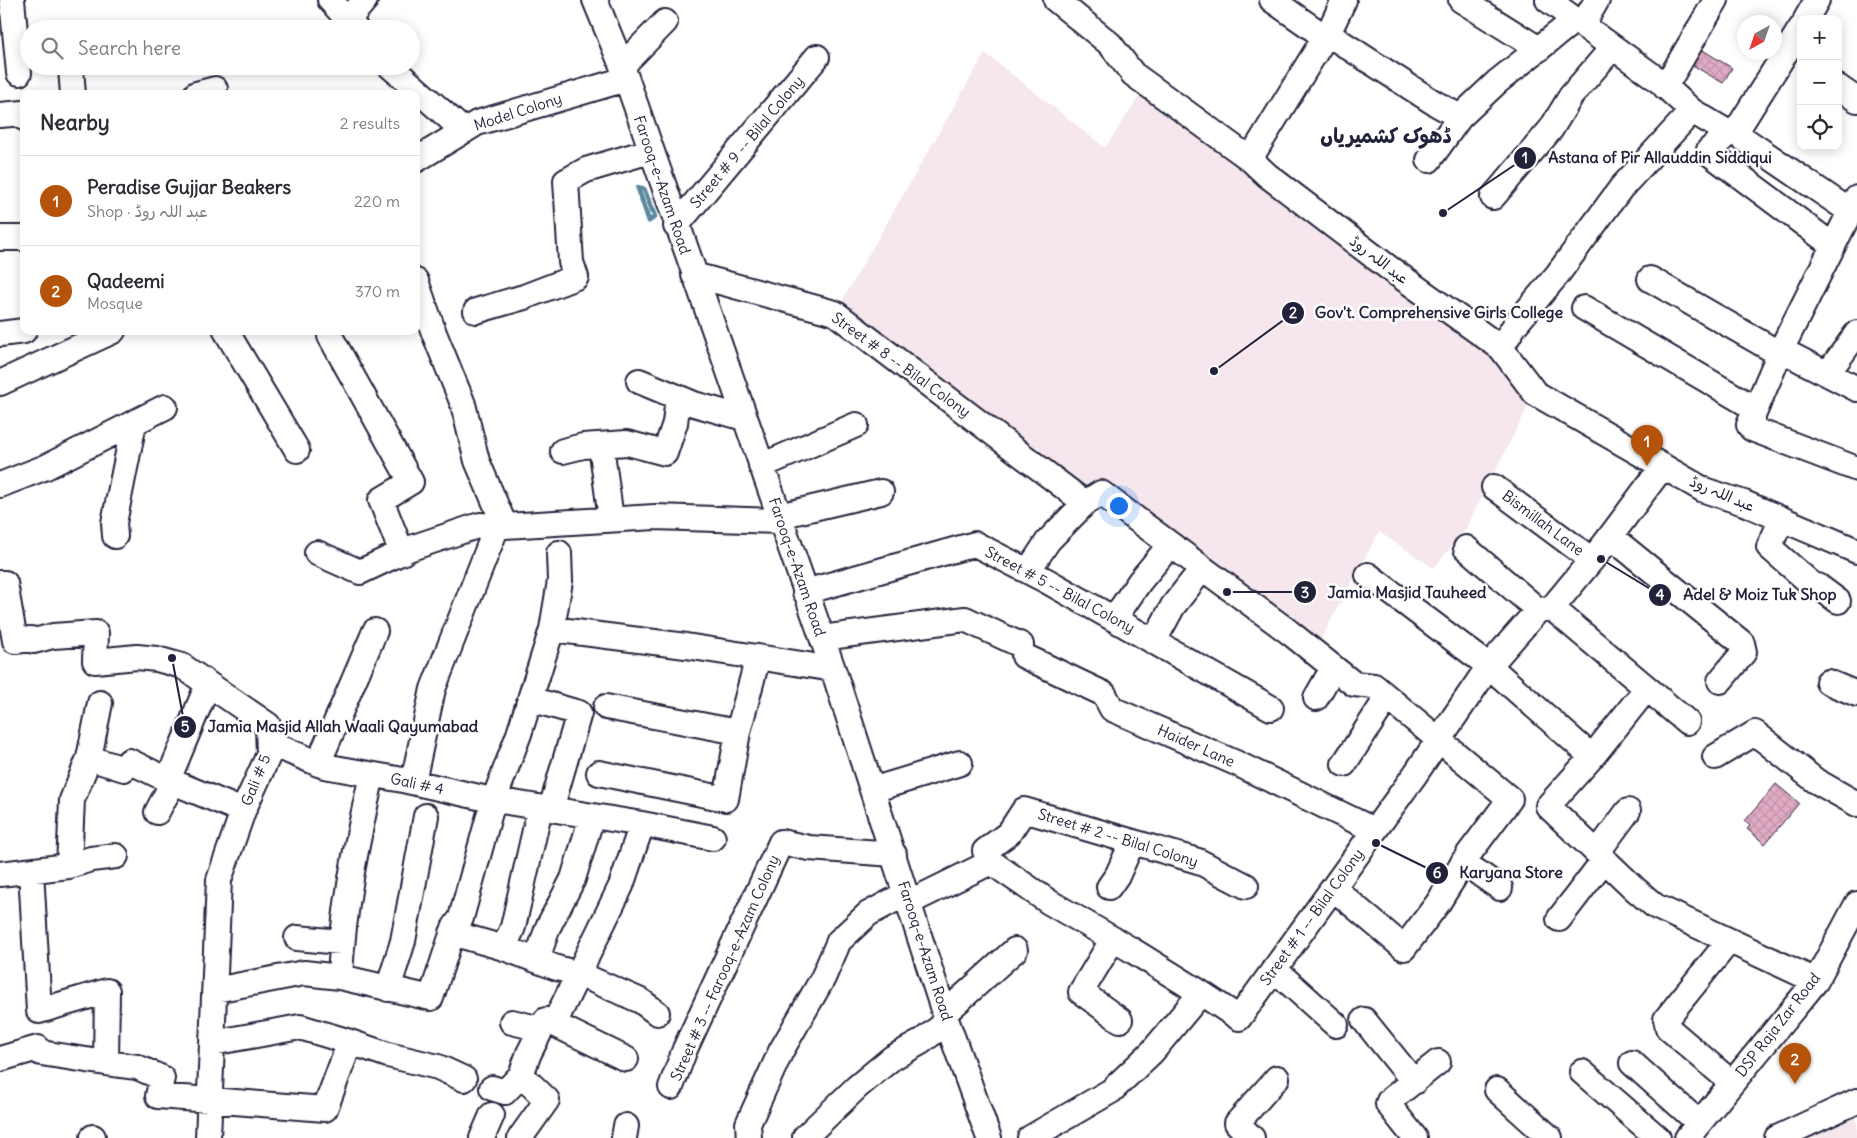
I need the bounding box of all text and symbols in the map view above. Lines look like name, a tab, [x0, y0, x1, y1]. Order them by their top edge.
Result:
north arrow	[1737, 15, 1782, 60]
map controls	[1797, 15, 1842, 150]
button: +	[1797, 15, 1842, 60]
search box	[20, 20, 420, 75]
icon: search	[38, 34, 66, 62]
text: Search here	[78, 36, 181, 60]
button: −	[1797, 60, 1842, 105]
street label: Street # 9 -- Bilal Colony	[686, 72, 808, 212]
street label: Model Colony	[471, 88, 564, 135]
button: locate	[1797, 105, 1842, 150]
text: Nearby	[40, 109, 110, 136]
text: 2 results	[340, 113, 400, 133]
street label: Farooq-e-Azam Road	[630, 113, 695, 257]
district label: ڈھوک کشمیریاں	[1320, 123, 1452, 149]
callout: Astana of Pir Allauddin Siddiqui	[1513, 142, 1782, 173]
text: Astana of Pir Allauddin Siddiqui	[1548, 147, 1772, 168]
text: 1	[1522, 148, 1528, 167]
text: Peradise Gujjar Beakers	[87, 175, 291, 199]
text: 1	[53, 191, 59, 211]
text: 220 m	[354, 191, 400, 211]
text: Shop · عبد اللہ روڈ	[87, 201, 208, 221]
street label: عبد اللہ روڈ	[1346, 231, 1412, 288]
text: Qadeemi	[87, 269, 165, 293]
text: 2	[52, 281, 60, 301]
text: 370 m	[355, 281, 400, 301]
text: Mosque	[87, 293, 143, 313]
callout: Gov't. Comprehensive Girls College	[1280, 297, 1574, 328]
text: Gov't. Comprehensive Girls College	[1315, 302, 1563, 323]
text: 2	[1289, 303, 1297, 322]
street label: Street # 8 -- Bilal Colony	[828, 308, 974, 421]
pin: 1	[1631, 425, 1663, 466]
street label: عبد اللہ روڈ	[1687, 471, 1758, 516]
street label: Bismillah Lane	[1499, 486, 1588, 560]
your location	[1106, 493, 1132, 519]
street label: Farooq-e-Azam Road	[765, 495, 830, 639]
street label: Street # 5 -- Bilal Colony	[982, 542, 1138, 637]
callout: Jamia Masjid Tauheed	[1292, 577, 1496, 608]
callout: Adel & Moiz Tuk Shop	[1648, 579, 1846, 610]
text: Jamia Masjid Tauheed	[1327, 582, 1487, 602]
text: 3	[1301, 583, 1309, 602]
text: Adel & Moiz Tuk Shop	[1683, 584, 1837, 605]
text: 4	[1656, 585, 1665, 604]
callout: Jamia Masjid Allah Waali Qayumabad	[173, 711, 488, 742]
text: Jamia Masjid Allah Waali Qayumabad	[208, 716, 479, 737]
text: 5	[181, 717, 190, 736]
street label: Haider Lane	[1155, 720, 1238, 771]
street label: Gali # 5	[237, 751, 274, 808]
street label: Gali # 4	[389, 769, 446, 798]
street label: Street # 2 -- Bilal Colony	[1036, 804, 1201, 871]
street label: Street # 1 -- Bilal Colony	[1256, 845, 1368, 989]
street label: Street # 3 -- Farooq-e-Azam Colony	[666, 852, 783, 1084]
callout: Karyana Store	[1424, 857, 1573, 888]
text: Karyana Store	[1459, 862, 1563, 883]
text: 6	[1433, 863, 1442, 882]
street label: Farooq-e-Azam Road	[894, 879, 957, 1023]
street label: DSP Raja Zar Road	[1731, 969, 1824, 1080]
pin: 2	[1779, 1043, 1811, 1084]

